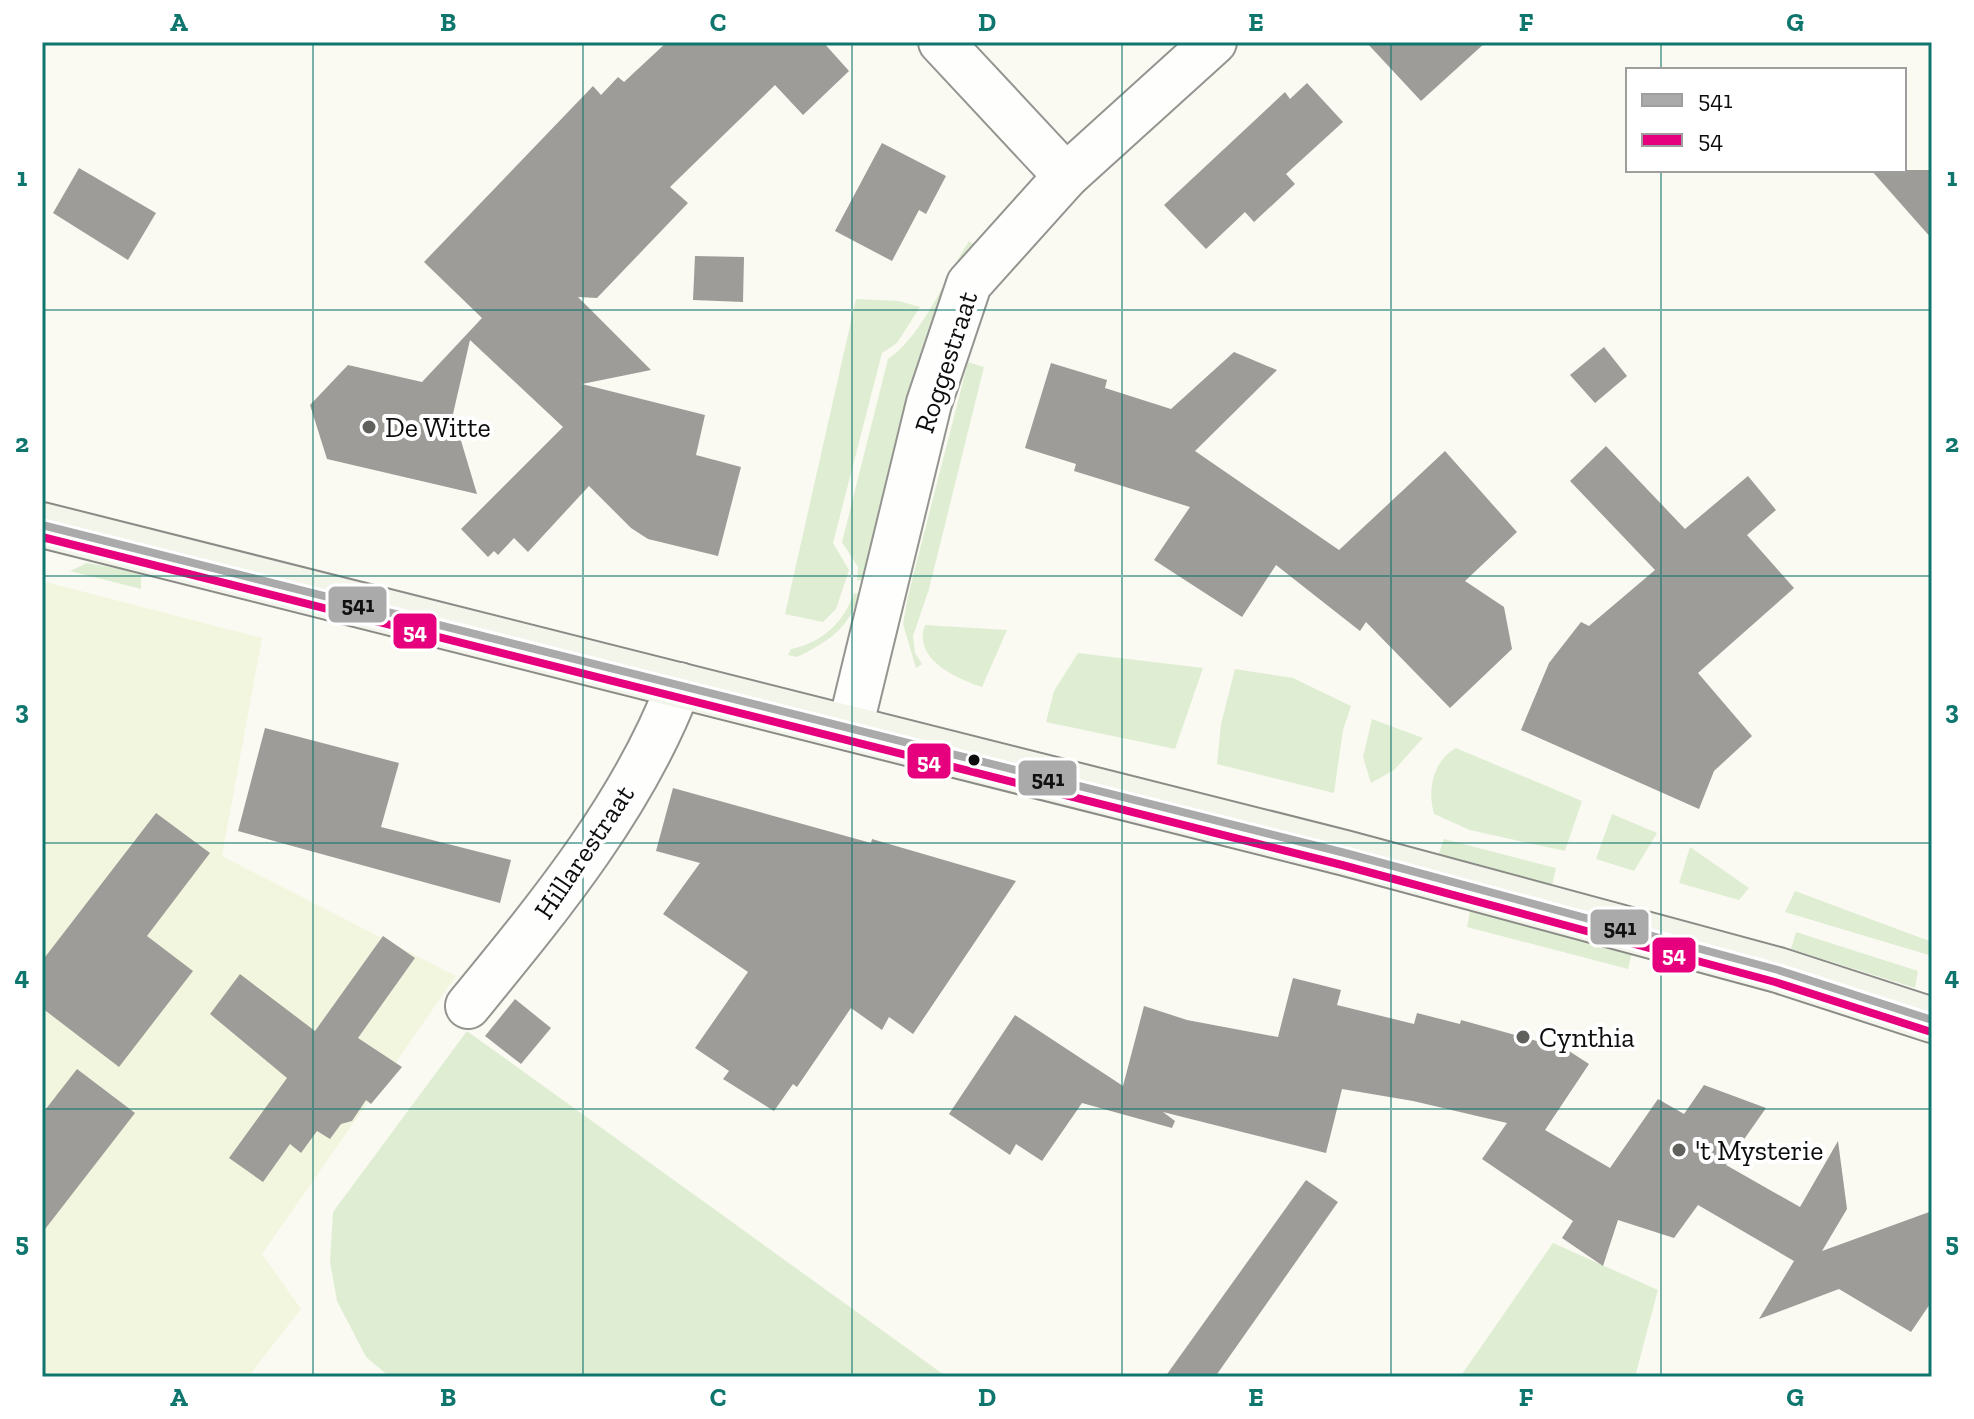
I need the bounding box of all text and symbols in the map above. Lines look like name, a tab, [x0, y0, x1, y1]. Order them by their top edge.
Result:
text: A	[170, 6, 188, 38]
text: B	[440, 6, 456, 38]
text: C	[710, 6, 726, 38]
text: D	[978, 6, 996, 38]
text: E	[1248, 6, 1264, 38]
text: F	[1519, 6, 1534, 38]
text: G	[1786, 6, 1804, 38]
legend	[1626, 68, 1906, 172]
text: 541	[1698, 85, 1732, 114]
text: 54	[1698, 125, 1723, 154]
text: 1	[17, 161, 28, 193]
text: 1	[1947, 161, 1958, 193]
street label: Roggestraat	[908, 286, 985, 437]
place label: De Witte	[385, 411, 491, 444]
marker: De Witte	[360, 418, 378, 436]
text: 2	[15, 427, 29, 459]
text: 2	[1945, 427, 1959, 459]
line badge: 541	[327, 585, 388, 624]
text: 541	[342, 591, 375, 618]
line badge: 54	[392, 612, 438, 650]
text: 54	[403, 618, 427, 645]
text: 3	[15, 694, 29, 726]
text: 3	[1945, 694, 1959, 726]
line badge: 54	[906, 742, 952, 780]
text: 54	[917, 748, 941, 775]
unlabelled marker	[966, 752, 982, 768]
line badge: 541	[1017, 759, 1078, 797]
text: 541	[1032, 765, 1065, 792]
street label: Hillarestraat	[527, 778, 641, 925]
line badge: 541	[1589, 908, 1650, 946]
text: 541	[1604, 914, 1637, 941]
line badge: 54	[1651, 936, 1697, 974]
text: 54	[1662, 941, 1686, 968]
text: 4	[15, 960, 30, 992]
text: 4	[1945, 960, 1960, 992]
place label: Cynthia	[1539, 1021, 1635, 1054]
marker: Cynthia	[1514, 1028, 1532, 1046]
place label: 't Mysterie	[1695, 1134, 1823, 1167]
marker: 't Mysterie	[1670, 1141, 1688, 1159]
text: 5	[15, 1226, 29, 1258]
text: 5	[1945, 1226, 1959, 1258]
text: A	[170, 1381, 188, 1413]
text: B	[440, 1381, 456, 1413]
text: C	[710, 1381, 726, 1413]
text: D	[978, 1381, 996, 1413]
text: E	[1248, 1381, 1264, 1413]
text: F	[1519, 1381, 1534, 1413]
text: G	[1786, 1381, 1804, 1413]

